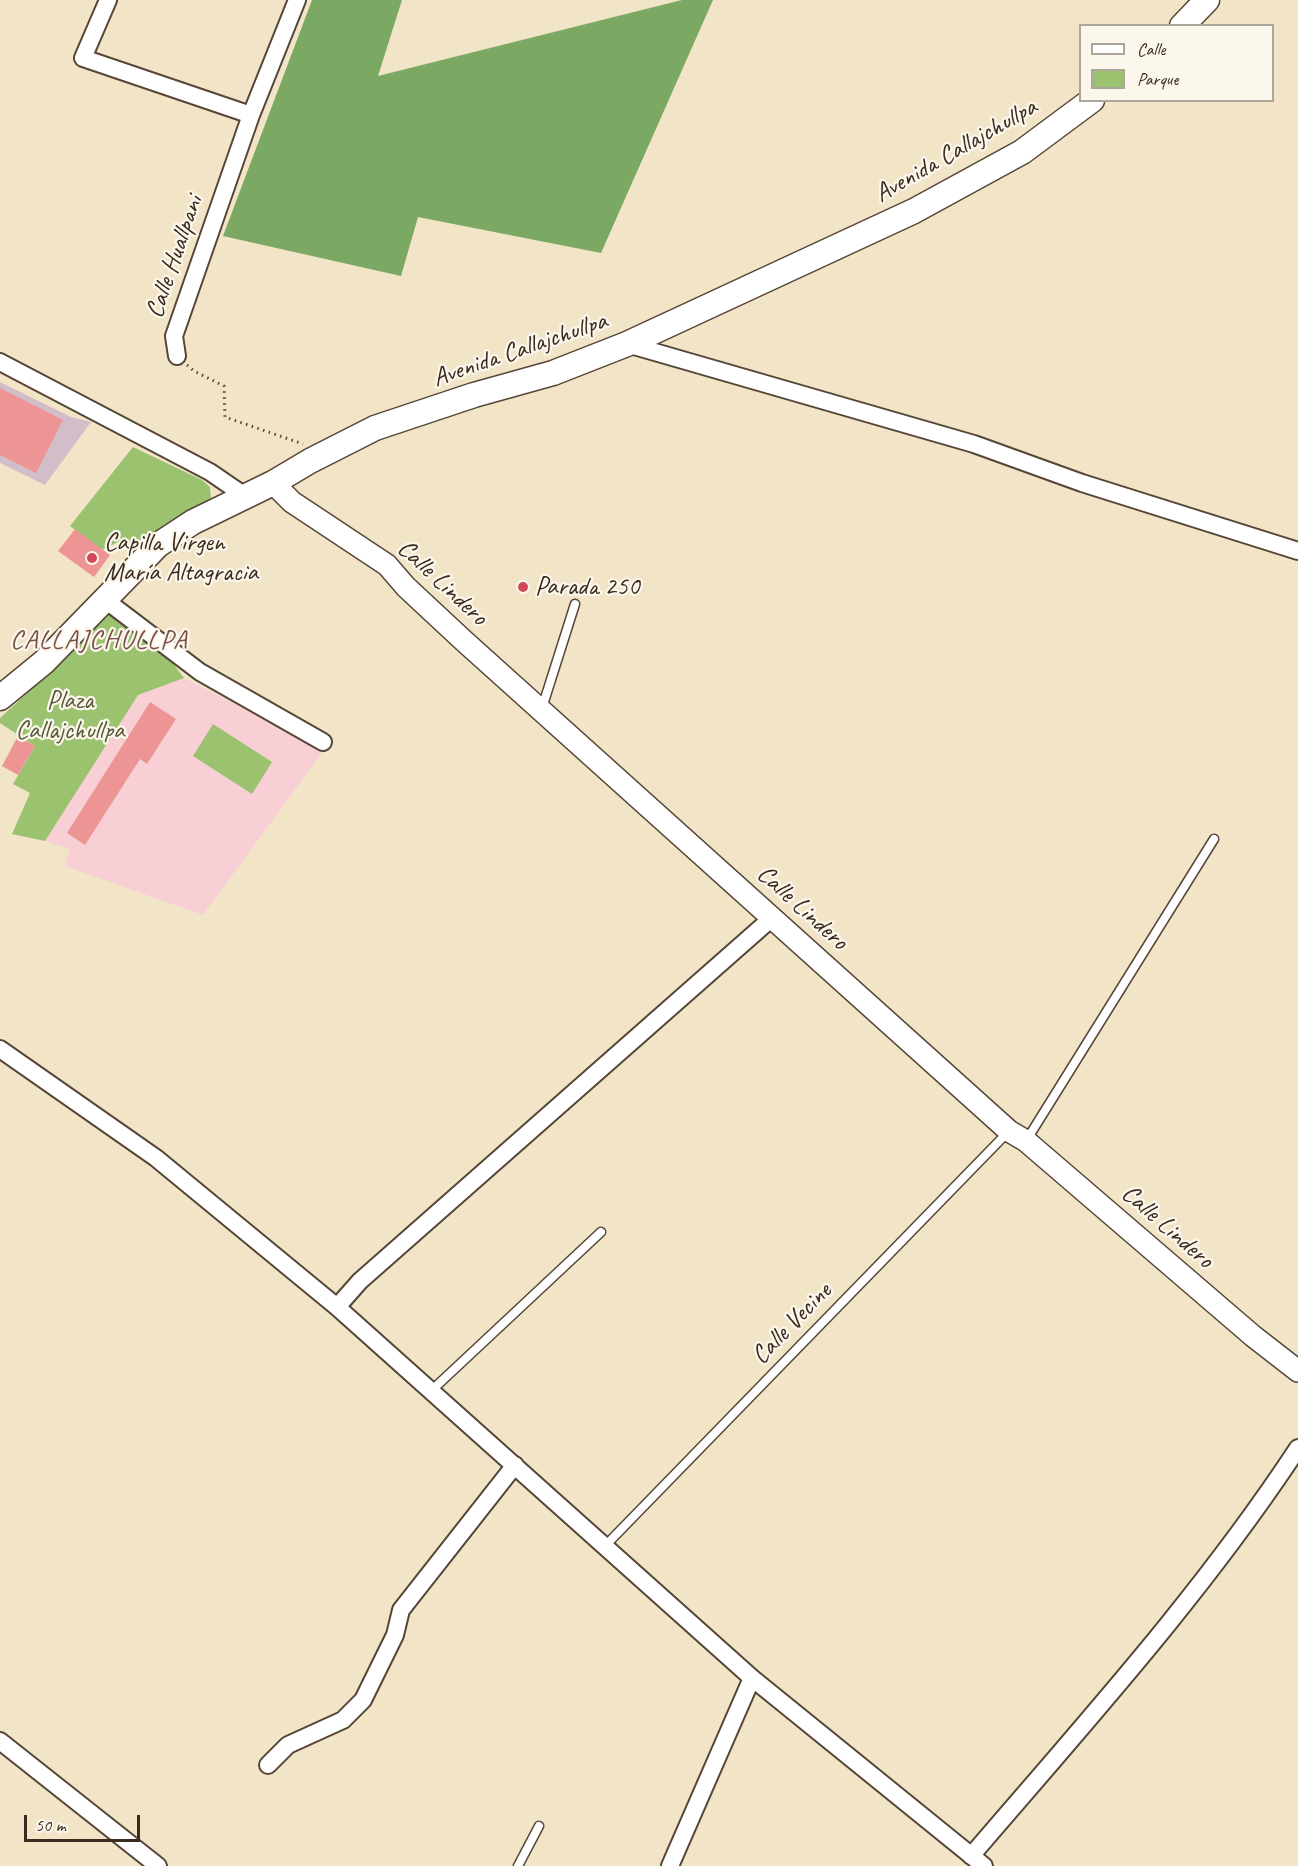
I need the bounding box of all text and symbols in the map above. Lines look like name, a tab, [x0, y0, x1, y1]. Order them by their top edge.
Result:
legend	[1079, 24, 1274, 102]
text: Calle	[1137, 38, 1165, 60]
text: Parque	[1137, 68, 1178, 90]
street label: Avenida Callajchullpa	[869, 92, 1043, 210]
street label: Calle Huallpani	[139, 192, 211, 322]
street label: Avenida Callajchullpa	[429, 306, 611, 394]
place label: Capilla Virgen María Altagracia	[104, 527, 258, 588]
street label: Calle Lindero	[390, 533, 494, 633]
marker: Capilla Virgen María Altagracia	[85, 551, 99, 565]
place label: Parada 250	[535, 571, 639, 603]
marker: Parada 250	[516, 580, 530, 594]
district label: CALLAJCHULLPA	[10, 625, 188, 657]
park label: Plaza Callajchullpa	[16, 685, 124, 746]
street label: Calle Lindero	[750, 859, 854, 957]
street label: Calle Lindero	[1114, 1178, 1220, 1276]
street label: Calle Vecine	[745, 1277, 839, 1371]
scale bar	[27, 1803, 142, 1841]
text: 50 m	[35, 1814, 66, 1836]

